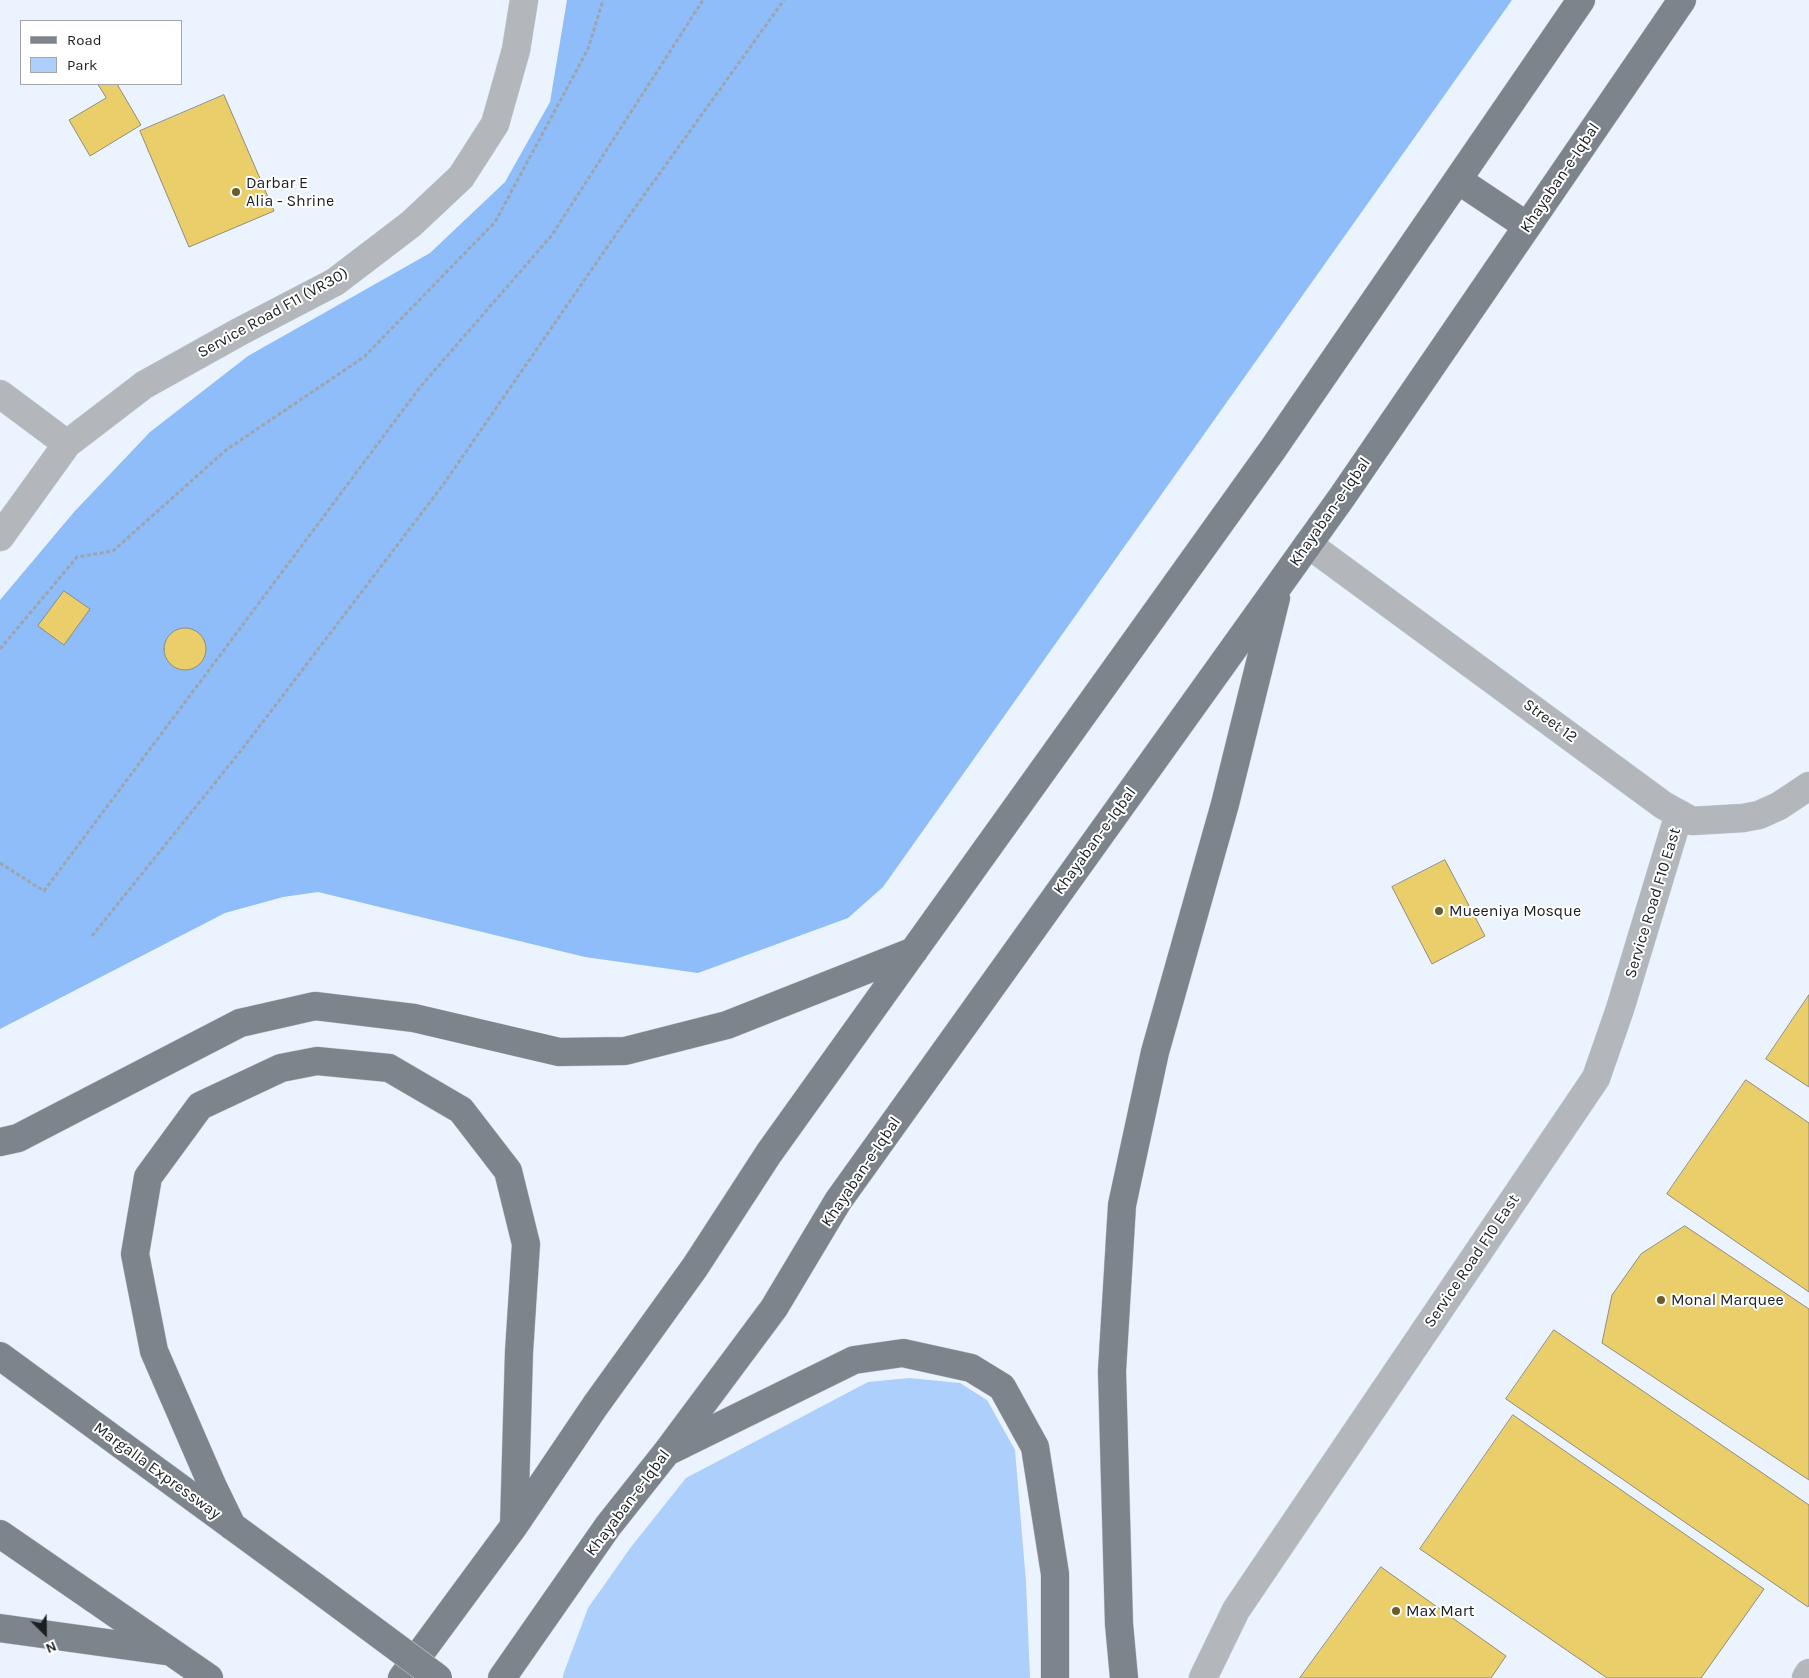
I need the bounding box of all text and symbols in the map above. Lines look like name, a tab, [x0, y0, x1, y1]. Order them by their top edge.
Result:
legend	[20, 20, 182, 85]
text: Road	[67, 31, 102, 49]
text: Park	[67, 56, 97, 74]
street label: Khayaban-e-Iqbal	[1516, 119, 1604, 237]
place label: Darbar E Alia - Shrine	[246, 173, 334, 211]
marker: Darbar E Alia - Shrine	[230, 186, 242, 198]
street label: Service Road F11 (VR30)	[194, 264, 352, 362]
street label: Khayaban-e-Iqbal	[1285, 454, 1375, 570]
street label: Street 12	[1519, 695, 1581, 747]
street label: Khayaban-e-Iqbal	[1050, 783, 1140, 899]
street label: Service Road F10 East	[1621, 825, 1685, 981]
place label: Mueeniya Mosque	[1449, 901, 1581, 921]
marker: Mueeniya Mosque	[1433, 905, 1445, 917]
street label: Khayaban-e-Iqbal	[817, 1113, 905, 1231]
street label: Service Road F10 East	[1420, 1191, 1524, 1331]
place label: Monal Marquee	[1671, 1290, 1784, 1310]
marker: Monal Marquee	[1655, 1294, 1667, 1306]
street label: Margalla Expressway	[90, 1418, 224, 1524]
street label: Khayaban-e-Iqbal	[582, 1446, 674, 1560]
place label: Max Mart	[1406, 1601, 1475, 1621]
marker: Max Mart	[1390, 1605, 1402, 1617]
north arrow	[20, 1608, 70, 1658]
text: N	[43, 1637, 59, 1657]

